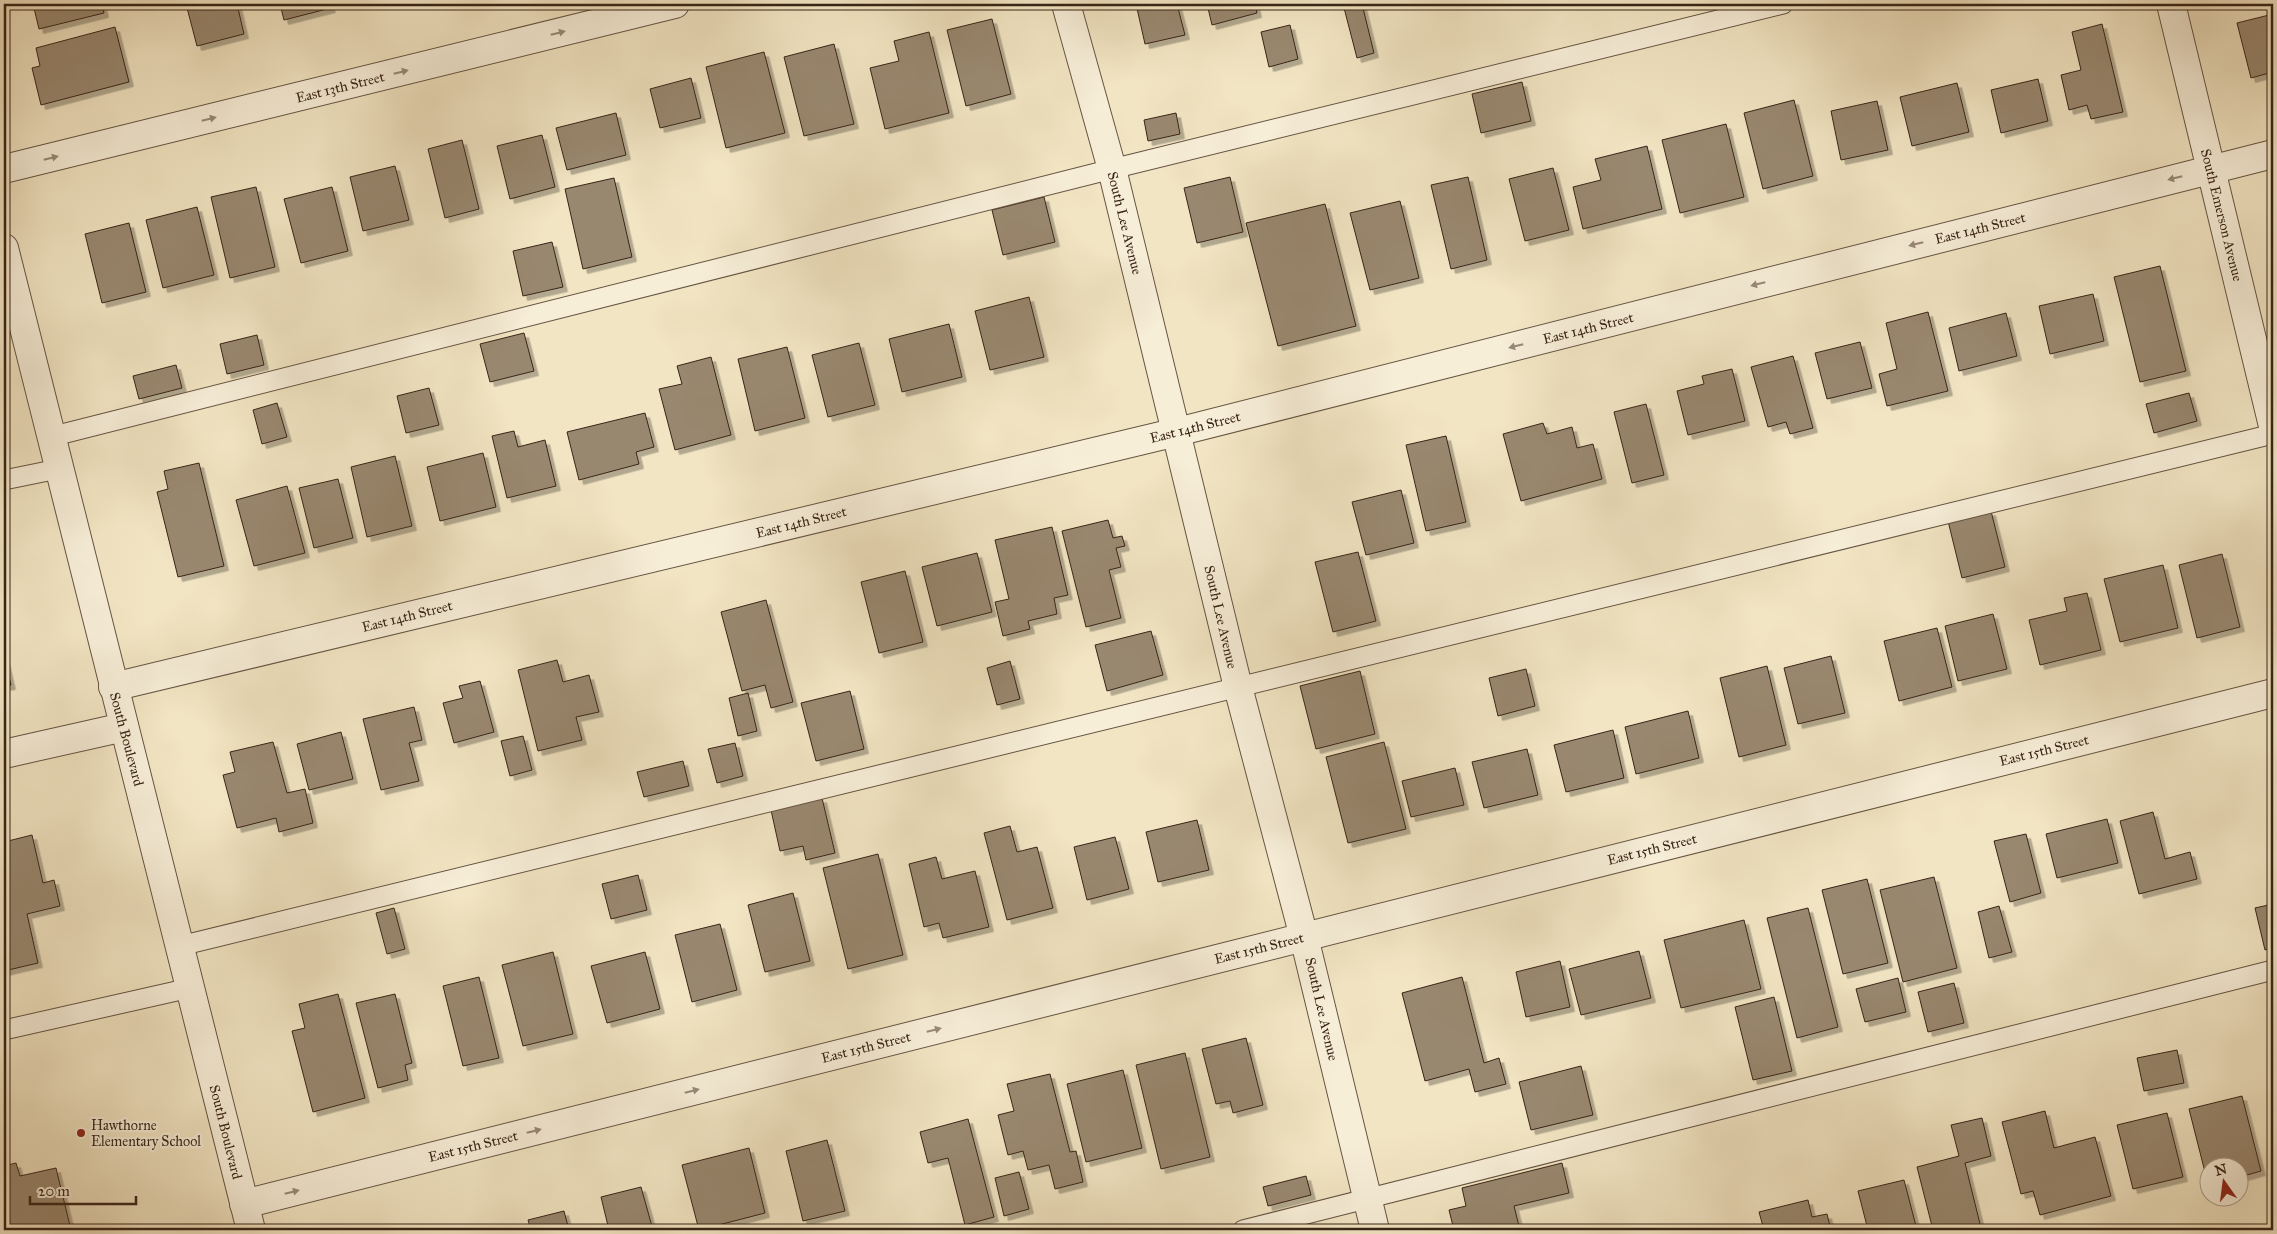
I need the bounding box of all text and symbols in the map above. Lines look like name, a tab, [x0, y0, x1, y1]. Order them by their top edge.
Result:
one-way arrow	[551, 29, 566, 37]
street label: East 13th Street	[294, 68, 386, 107]
one-way arrow	[393, 68, 408, 76]
one-way arrow	[201, 115, 216, 123]
street label: South Emerson Avenue	[2197, 147, 2246, 283]
one-way arrow	[44, 154, 59, 162]
street label: South Lee Avenue	[1104, 170, 1146, 277]
one-way arrow	[2167, 174, 2183, 182]
street label: East 14th Street	[1933, 209, 2027, 248]
one-way arrow	[1908, 240, 1923, 248]
one-way arrow	[1751, 280, 1766, 288]
street label: East 14th Street	[1541, 309, 1635, 348]
one-way arrow	[1508, 342, 1524, 350]
street label: East 14th Street	[1148, 408, 1242, 447]
street label: East 14th Street	[754, 503, 848, 542]
street label: South Lee Avenue	[1200, 564, 1241, 671]
street label: East 14th Street	[360, 597, 454, 636]
street label: South Boulevard	[106, 690, 147, 788]
street label: East 15th Street	[1998, 731, 2091, 770]
street label: East 15th Street	[1606, 830, 1699, 869]
street label: East 15th Street	[1213, 929, 1306, 968]
street label: South Lee Avenue	[1301, 956, 1342, 1063]
one-way arrow	[927, 1026, 942, 1034]
street label: East 15th Street	[820, 1028, 913, 1067]
street label: South Boulevard	[206, 1083, 245, 1181]
one-way arrow	[684, 1087, 699, 1095]
place label: Hawthorne Elementary School	[91, 1117, 201, 1150]
marker: Hawthorne Elementary School	[75, 1127, 87, 1139]
street label: East 15th Street	[427, 1127, 520, 1166]
one-way arrow	[527, 1127, 542, 1135]
north arrow	[2200, 1156, 2250, 1206]
text: N	[2213, 1160, 2229, 1180]
scale bar	[30, 1174, 136, 1206]
text: 20 m	[38, 1182, 70, 1200]
one-way arrow	[284, 1188, 299, 1196]

